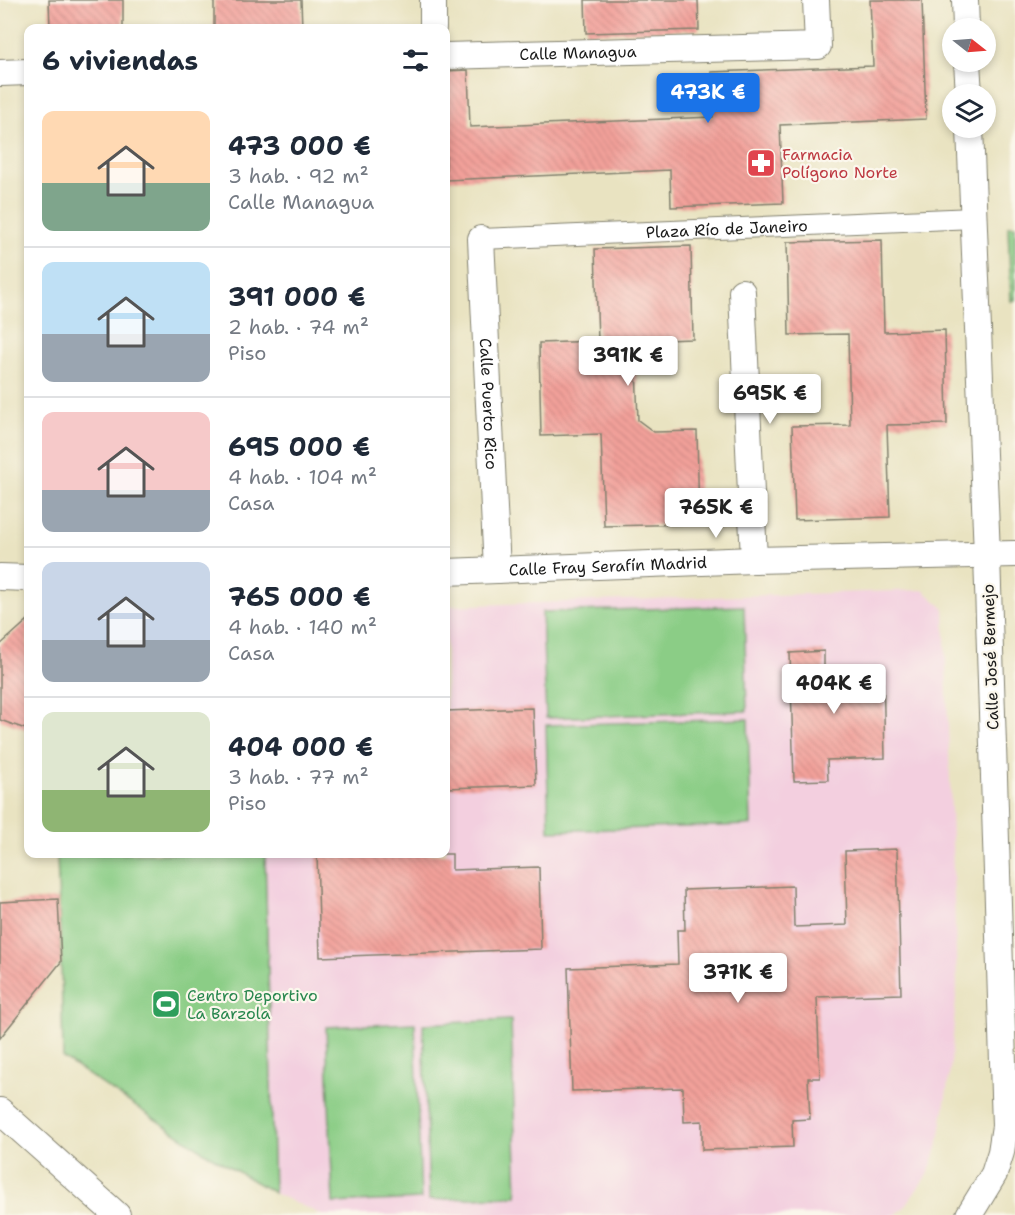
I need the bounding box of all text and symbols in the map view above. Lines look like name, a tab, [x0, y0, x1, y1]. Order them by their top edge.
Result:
north arrow	[942, 18, 996, 72]
map controls	[942, 18, 996, 138]
street label: Calle Managua	[519, 41, 637, 65]
text: 6 viviendas	[42, 43, 198, 78]
icon: filters	[399, 44, 432, 77]
pin: 473K €	[659, 73, 757, 124]
text: 473K €	[671, 79, 745, 105]
button: layers	[942, 84, 996, 138]
text: 473 000 €	[228, 128, 371, 163]
icon: home	[90, 135, 162, 207]
place label: Farmacia Polígono Norte	[782, 144, 898, 183]
pharmacy icon: Farmacia Polígono Norte	[745, 147, 777, 179]
text: 3 hab. · 92 m²	[228, 163, 369, 189]
text: Calle Managua	[228, 189, 374, 215]
street label: Plaza Río de Janeiro	[645, 215, 808, 243]
text: 391 000 €	[228, 279, 365, 314]
icon: home	[90, 286, 162, 358]
text: 2 hab. · 74 m²	[228, 314, 369, 340]
pin: 391K €	[579, 336, 677, 387]
street label: Calle Puerto Rico	[475, 338, 502, 470]
text: Piso	[228, 340, 266, 366]
text: 391K €	[593, 342, 663, 368]
pin: 695K €	[721, 374, 819, 425]
text: 695K €	[733, 380, 807, 406]
text: 695 000 €	[228, 429, 370, 464]
icon: home	[90, 436, 162, 508]
text: 4 hab. · 104 m²	[228, 464, 377, 490]
pin: 765K €	[667, 488, 765, 539]
text: Casa	[228, 490, 274, 516]
text: 765K €	[679, 494, 753, 520]
street label: Calle Fray Serafín Madrid	[508, 552, 707, 581]
text: 765 000 €	[228, 579, 371, 614]
street label: Calle José Bermejo	[977, 584, 1004, 730]
icon: home	[90, 586, 162, 658]
text: 4 hab. · 140 m²	[228, 614, 377, 640]
text: Casa	[228, 640, 274, 666]
pin: 404K €	[785, 664, 883, 715]
text: 404K €	[796, 670, 872, 696]
text: 404 000 €	[228, 729, 373, 764]
icon: home	[90, 736, 162, 808]
text: 3 hab. · 77 m²	[228, 764, 369, 790]
text: Piso	[228, 790, 266, 816]
pin: 371K €	[689, 953, 787, 1004]
text: 371K €	[703, 959, 773, 985]
place label: Centro Deportivo La Barzola	[187, 985, 318, 1024]
sports icon: Centro Deportivo La Barzola	[150, 988, 182, 1020]

